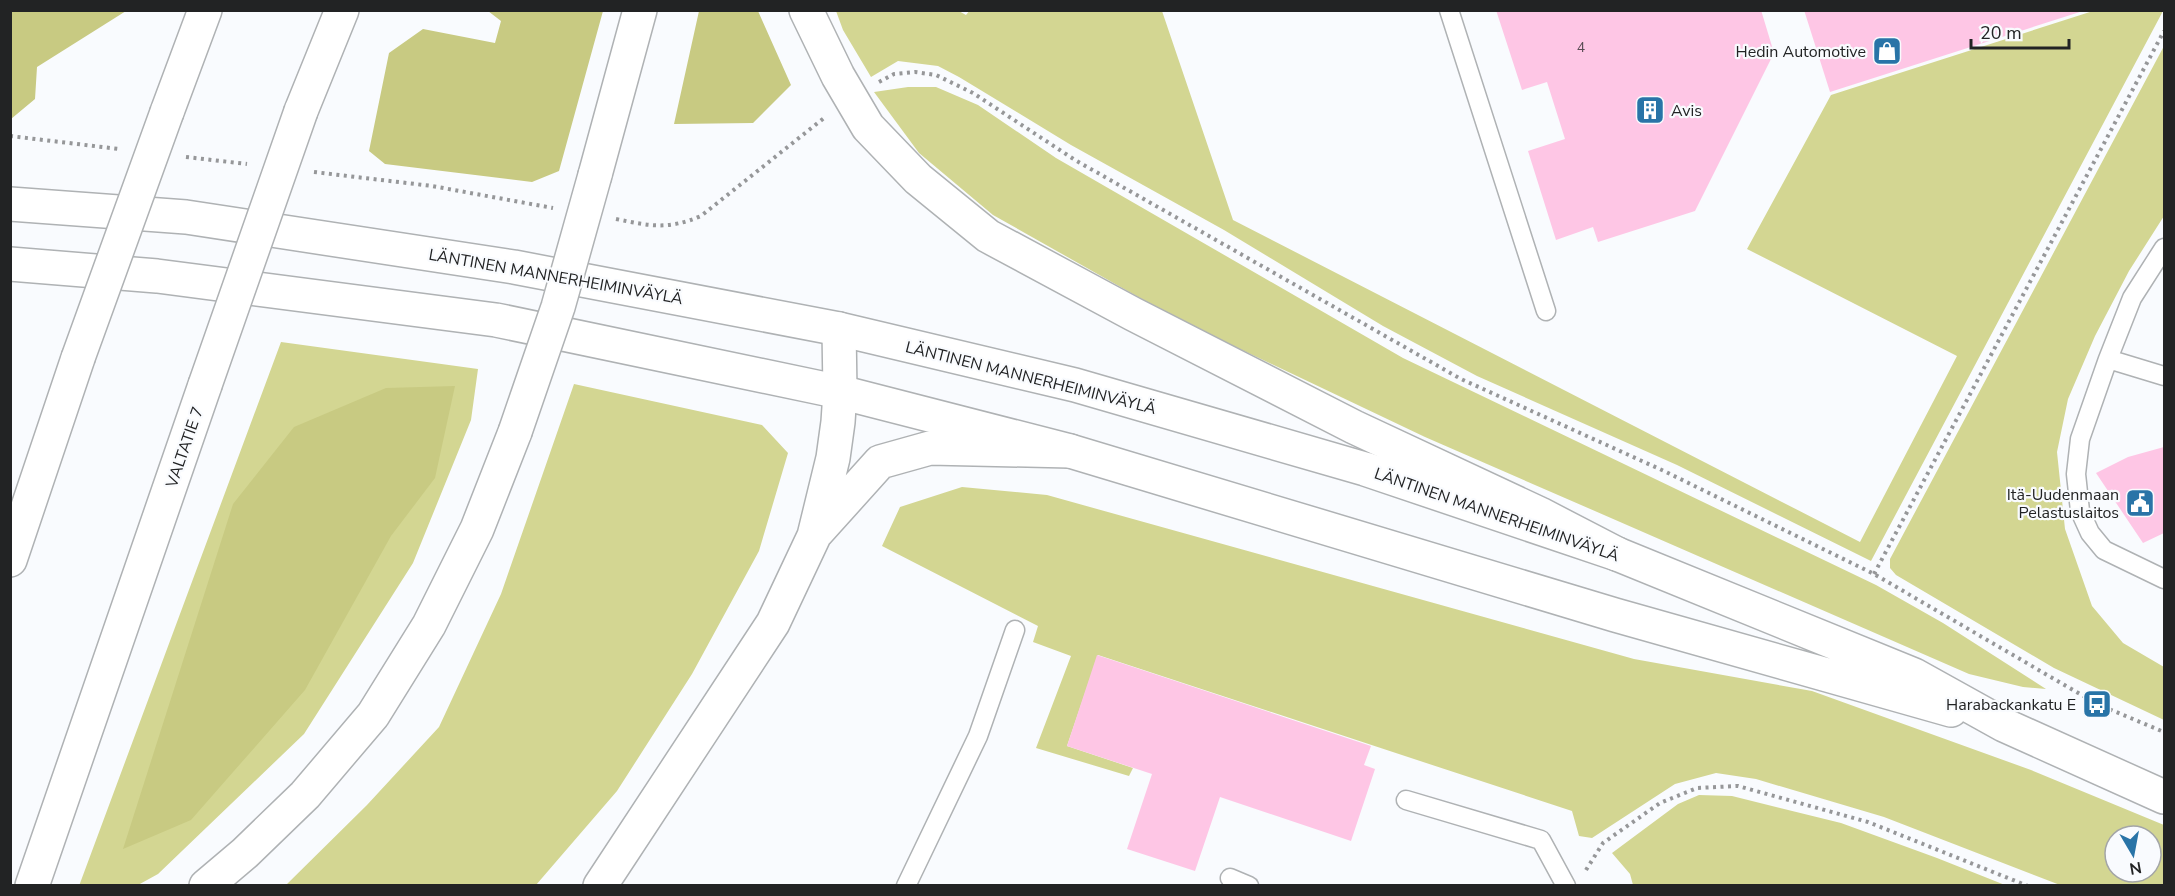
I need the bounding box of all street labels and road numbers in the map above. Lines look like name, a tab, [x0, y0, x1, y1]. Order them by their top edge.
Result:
street label: LÄNTINEN MANNERHEIMINVÄYLÄ	[427, 244, 685, 310]
street label: LÄNTINEN MANNERHEIMINVÄYLÄ	[903, 336, 1159, 420]
street label: VALTATIE 7	[161, 404, 209, 492]
street label: LÄNTINEN MANNERHEIMINVÄYLÄ	[1371, 463, 1622, 567]

